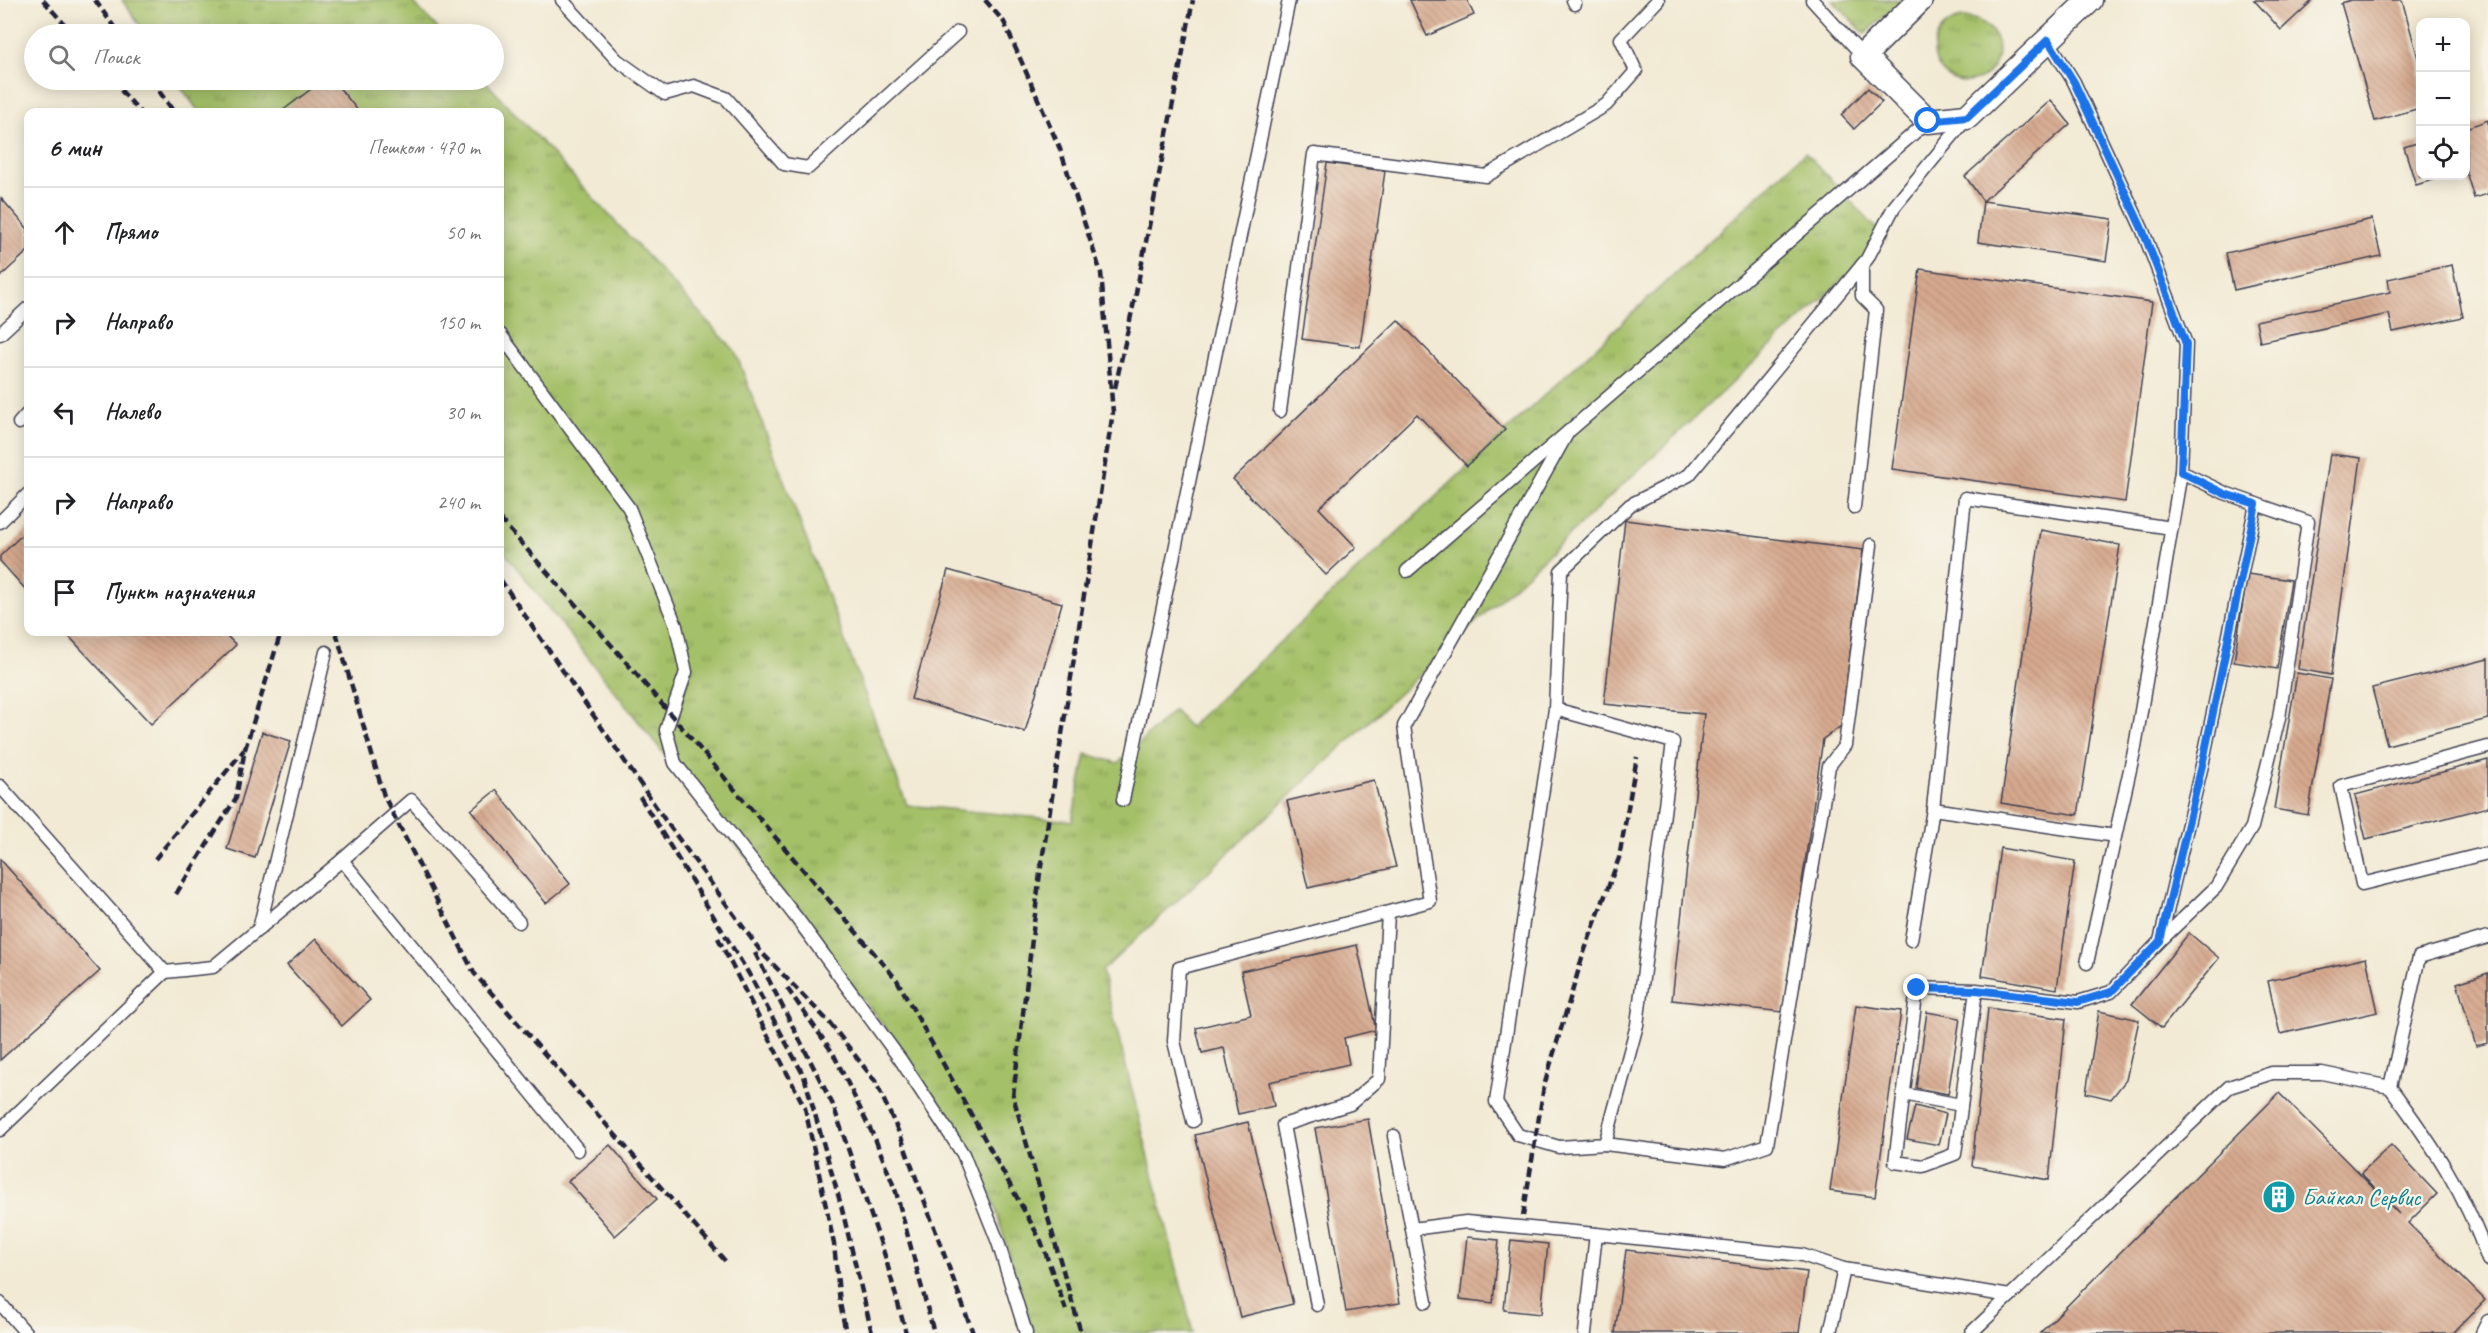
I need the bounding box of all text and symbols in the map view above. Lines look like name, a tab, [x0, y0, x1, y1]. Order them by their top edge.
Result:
map controls	[2416, 18, 2470, 180]
button: +	[2416, 18, 2470, 72]
search box	[24, 24, 504, 90]
icon: search	[45, 41, 78, 74]
text: Поиск	[93, 43, 139, 71]
button: −	[2416, 72, 2470, 126]
route start	[1914, 107, 1940, 133]
button: locate	[2416, 126, 2470, 180]
text: 6 мин	[48, 131, 101, 164]
text: Пешком · 470 m	[368, 135, 480, 160]
icon: ahead	[48, 216, 81, 249]
text: Прямо	[105, 218, 157, 246]
text: 50 m	[446, 220, 480, 245]
icon: right	[48, 306, 81, 339]
text: Направо	[105, 308, 172, 336]
text: 150 m	[437, 310, 480, 335]
icon: left	[48, 396, 81, 429]
text: Налево	[105, 398, 161, 426]
text: 30 m	[446, 400, 480, 425]
icon: right	[48, 486, 81, 519]
text: Направо	[105, 488, 172, 516]
text: 240 m	[437, 490, 480, 515]
icon: arrive	[48, 576, 81, 609]
text: Пункт назначения	[105, 578, 254, 606]
route end	[1903, 974, 1929, 1000]
building icon: Байкал Сервис	[2261, 1179, 2297, 1215]
place label: Байкал Сервис	[2302, 1182, 2422, 1212]

